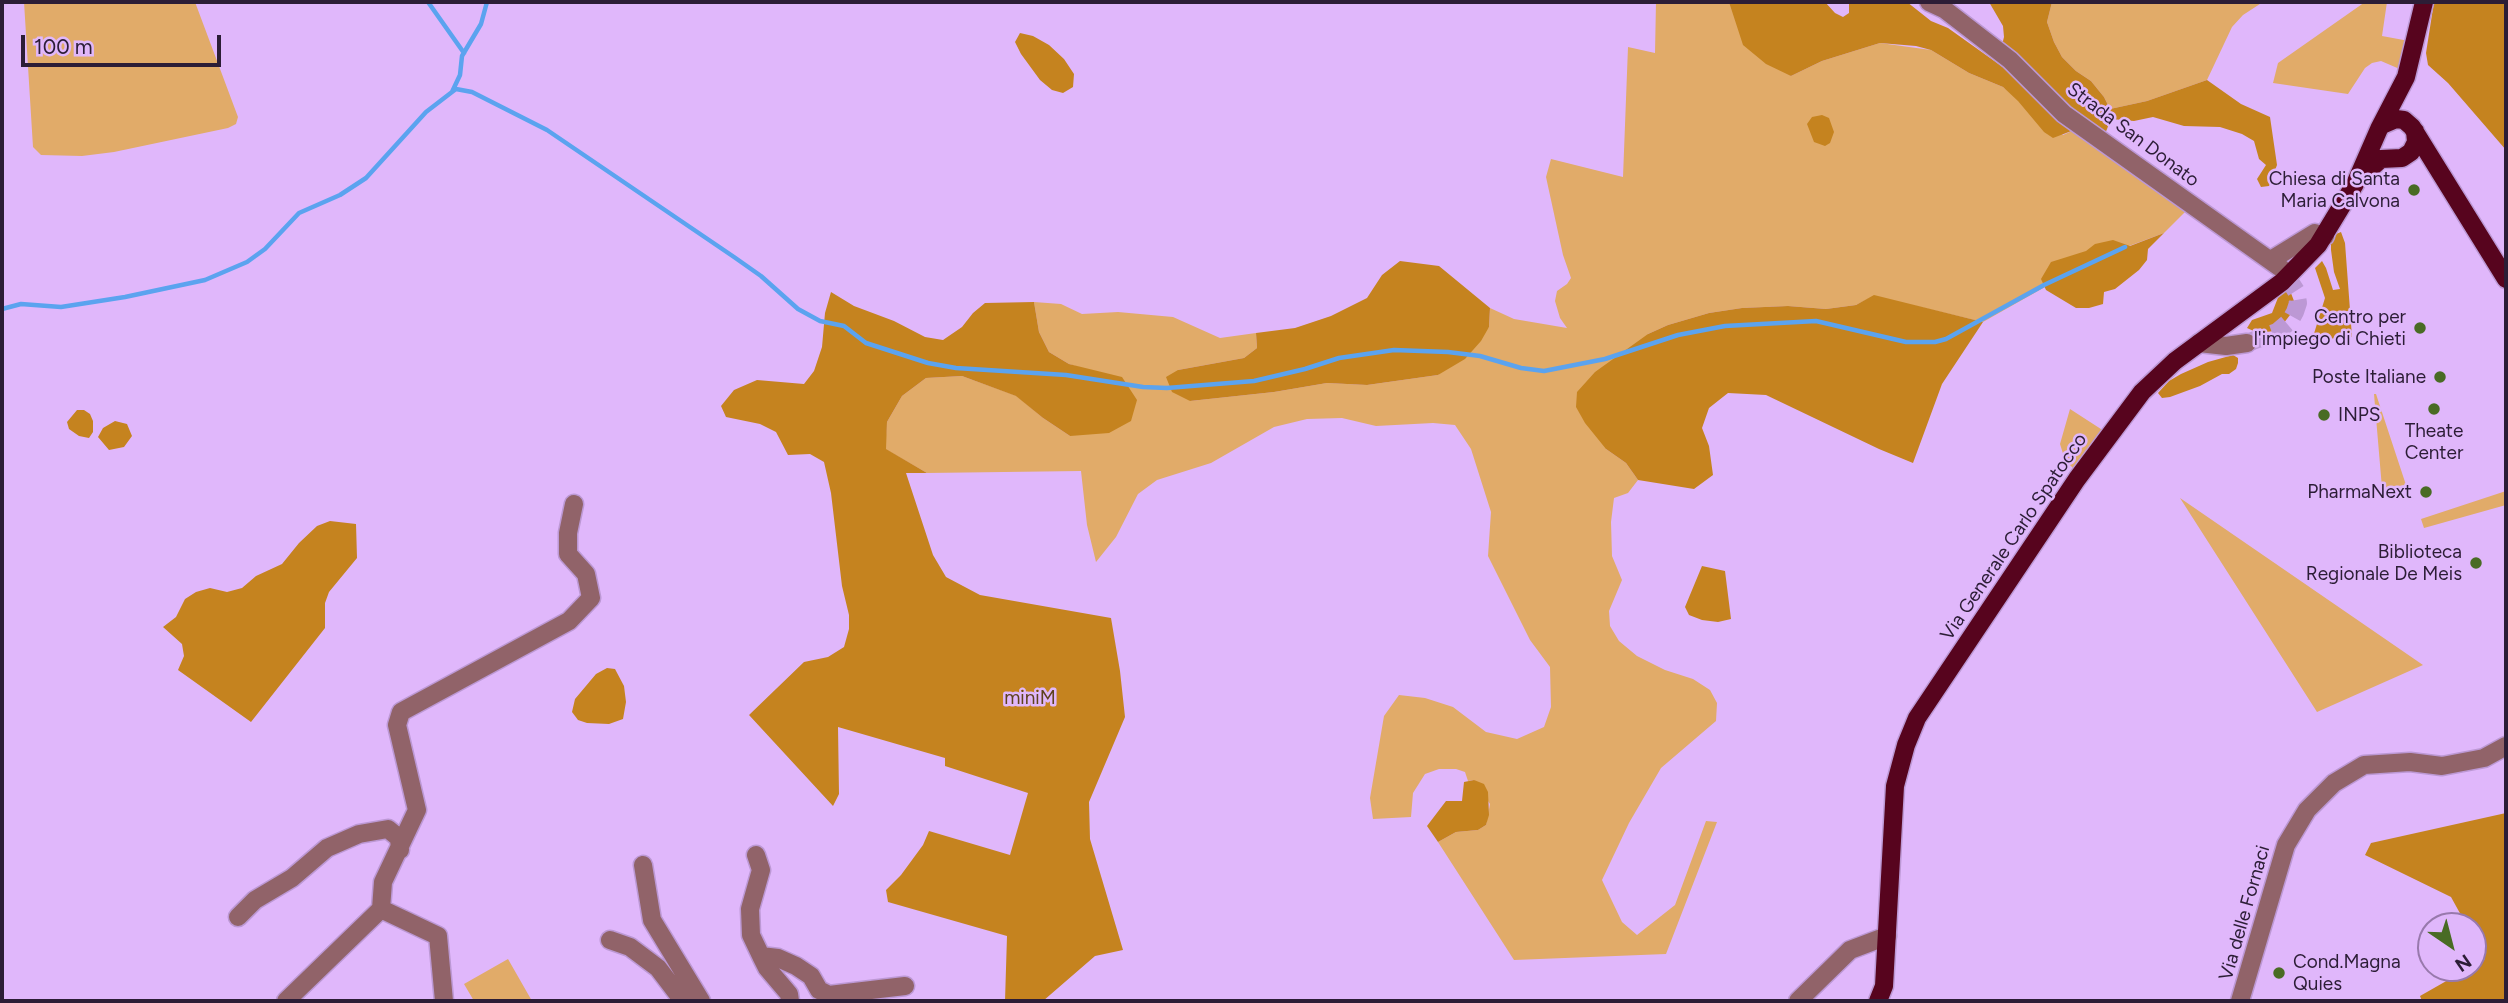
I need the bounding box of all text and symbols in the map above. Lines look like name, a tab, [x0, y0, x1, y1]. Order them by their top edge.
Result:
scale bar	[24, 21, 224, 65]
text: 100 m	[34, 34, 93, 59]
street label: Strada San Donato	[2062, 78, 2204, 192]
place label: Chiesa di Santa Maria Calvona	[2269, 168, 2400, 212]
marker: Chiesa di Santa Maria Calvona	[2406, 182, 2422, 198]
place label: Centro per l'impiego di Chieti	[2254, 306, 2406, 350]
marker: Centro per l'impiego di Chieti	[2412, 320, 2428, 336]
place label: Poste Italiane	[2312, 366, 2426, 388]
marker: Poste Italiane	[2432, 369, 2448, 385]
marker: Theate Center	[2426, 401, 2442, 417]
place label: INPS	[2338, 404, 2381, 426]
marker: INPS	[2316, 407, 2332, 423]
place label: Theate Center	[2405, 420, 2463, 464]
street label: Via Generale Carlo Spatocco	[1936, 429, 2092, 645]
place label: PharmaNext	[2307, 481, 2412, 503]
marker: PharmaNext	[2418, 484, 2434, 500]
place label: Biblioteca Regionale De Meis	[2306, 541, 2462, 585]
marker: Biblioteca Regionale De Meis	[2468, 555, 2484, 571]
park label: miniM	[1004, 687, 1056, 709]
street label: Via delle Fornaci	[2215, 843, 2275, 983]
north arrow	[2417, 912, 2487, 982]
text: N	[2451, 949, 2476, 977]
place label: Cond.Magna Quies	[2293, 951, 2401, 995]
marker: Cond.Magna Quies	[2271, 965, 2287, 981]

